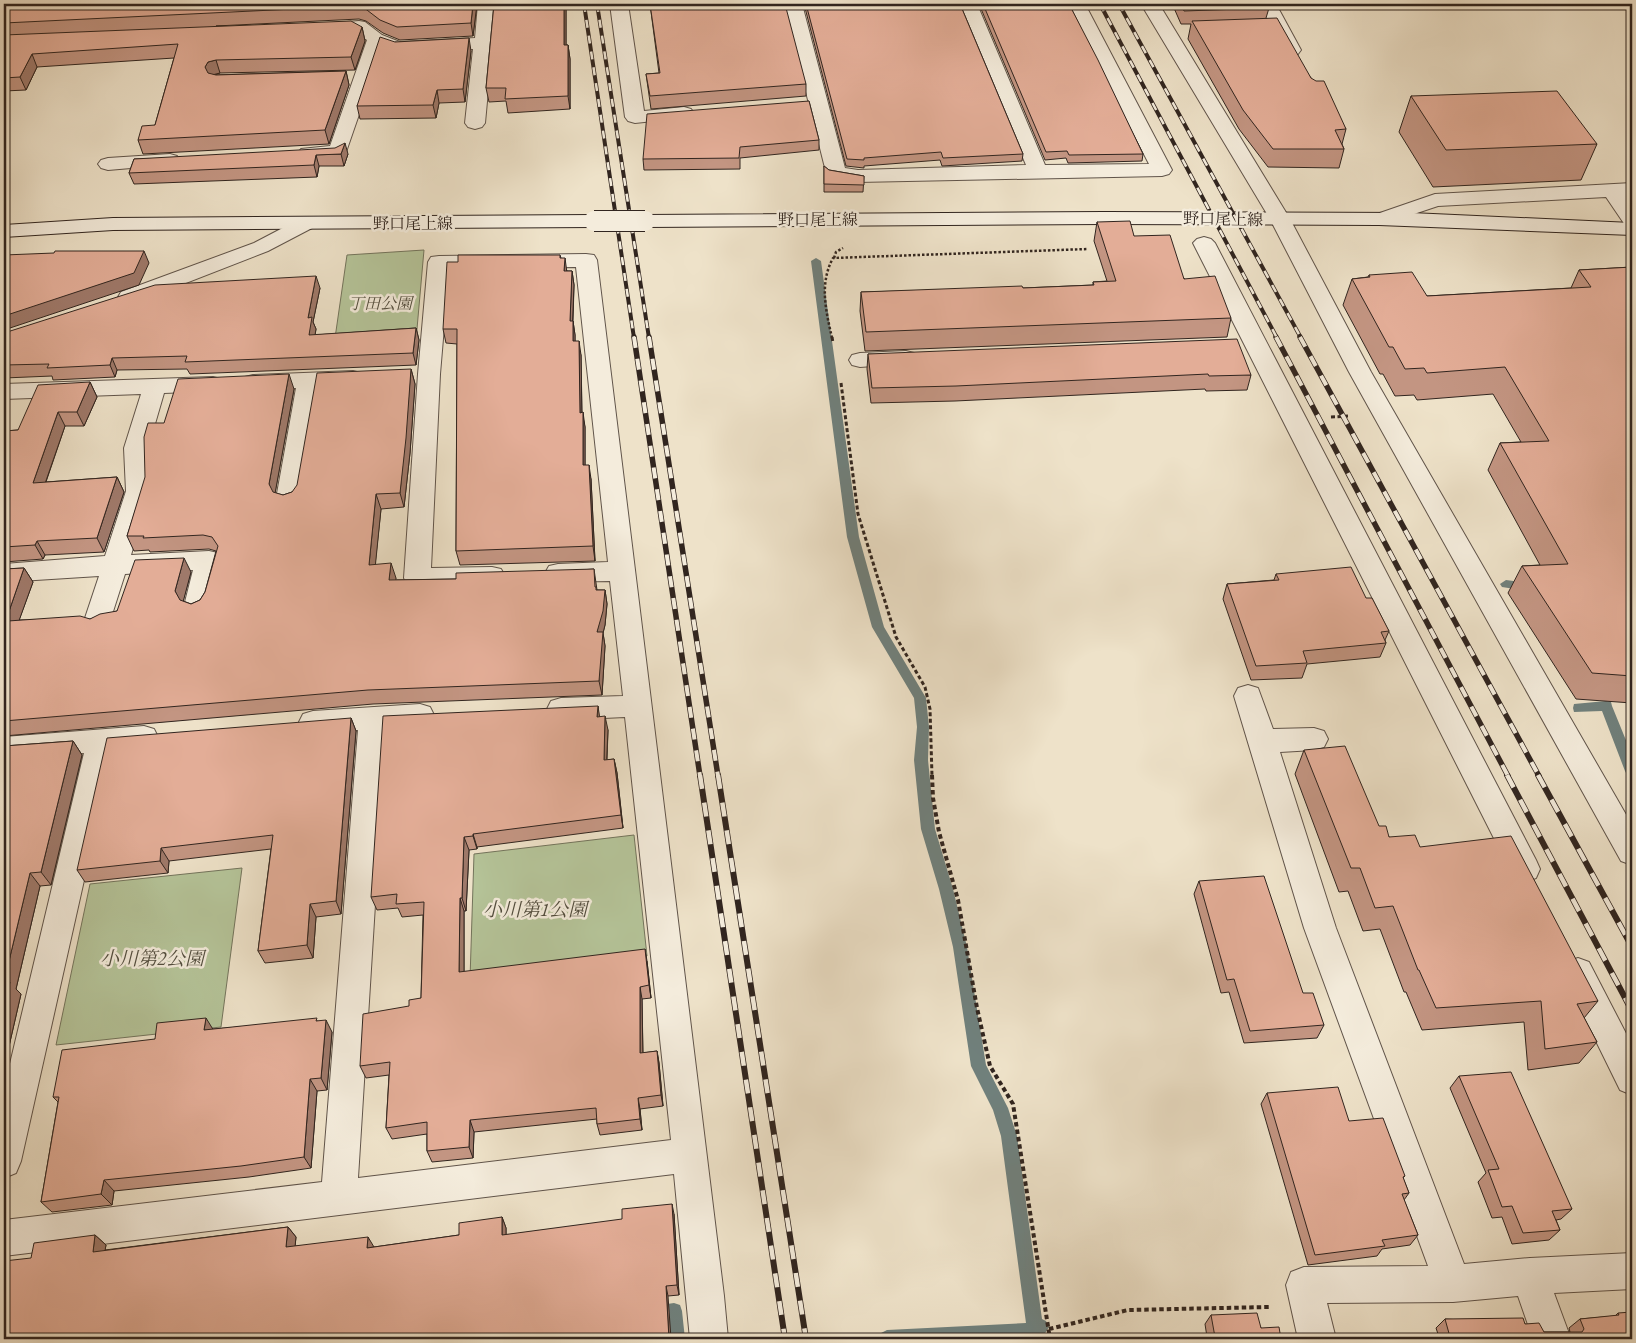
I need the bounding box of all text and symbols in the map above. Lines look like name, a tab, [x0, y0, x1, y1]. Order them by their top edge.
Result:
street label: 野口尾上線	[1183, 208, 1263, 230]
street label: 野口尾上線	[778, 209, 858, 230]
street label: 野口尾上線	[373, 213, 453, 234]
park label: 丁田公園	[348, 293, 415, 314]
park label: 小川第1公園	[483, 897, 590, 922]
park label: 小川第2公園	[100, 946, 207, 971]

